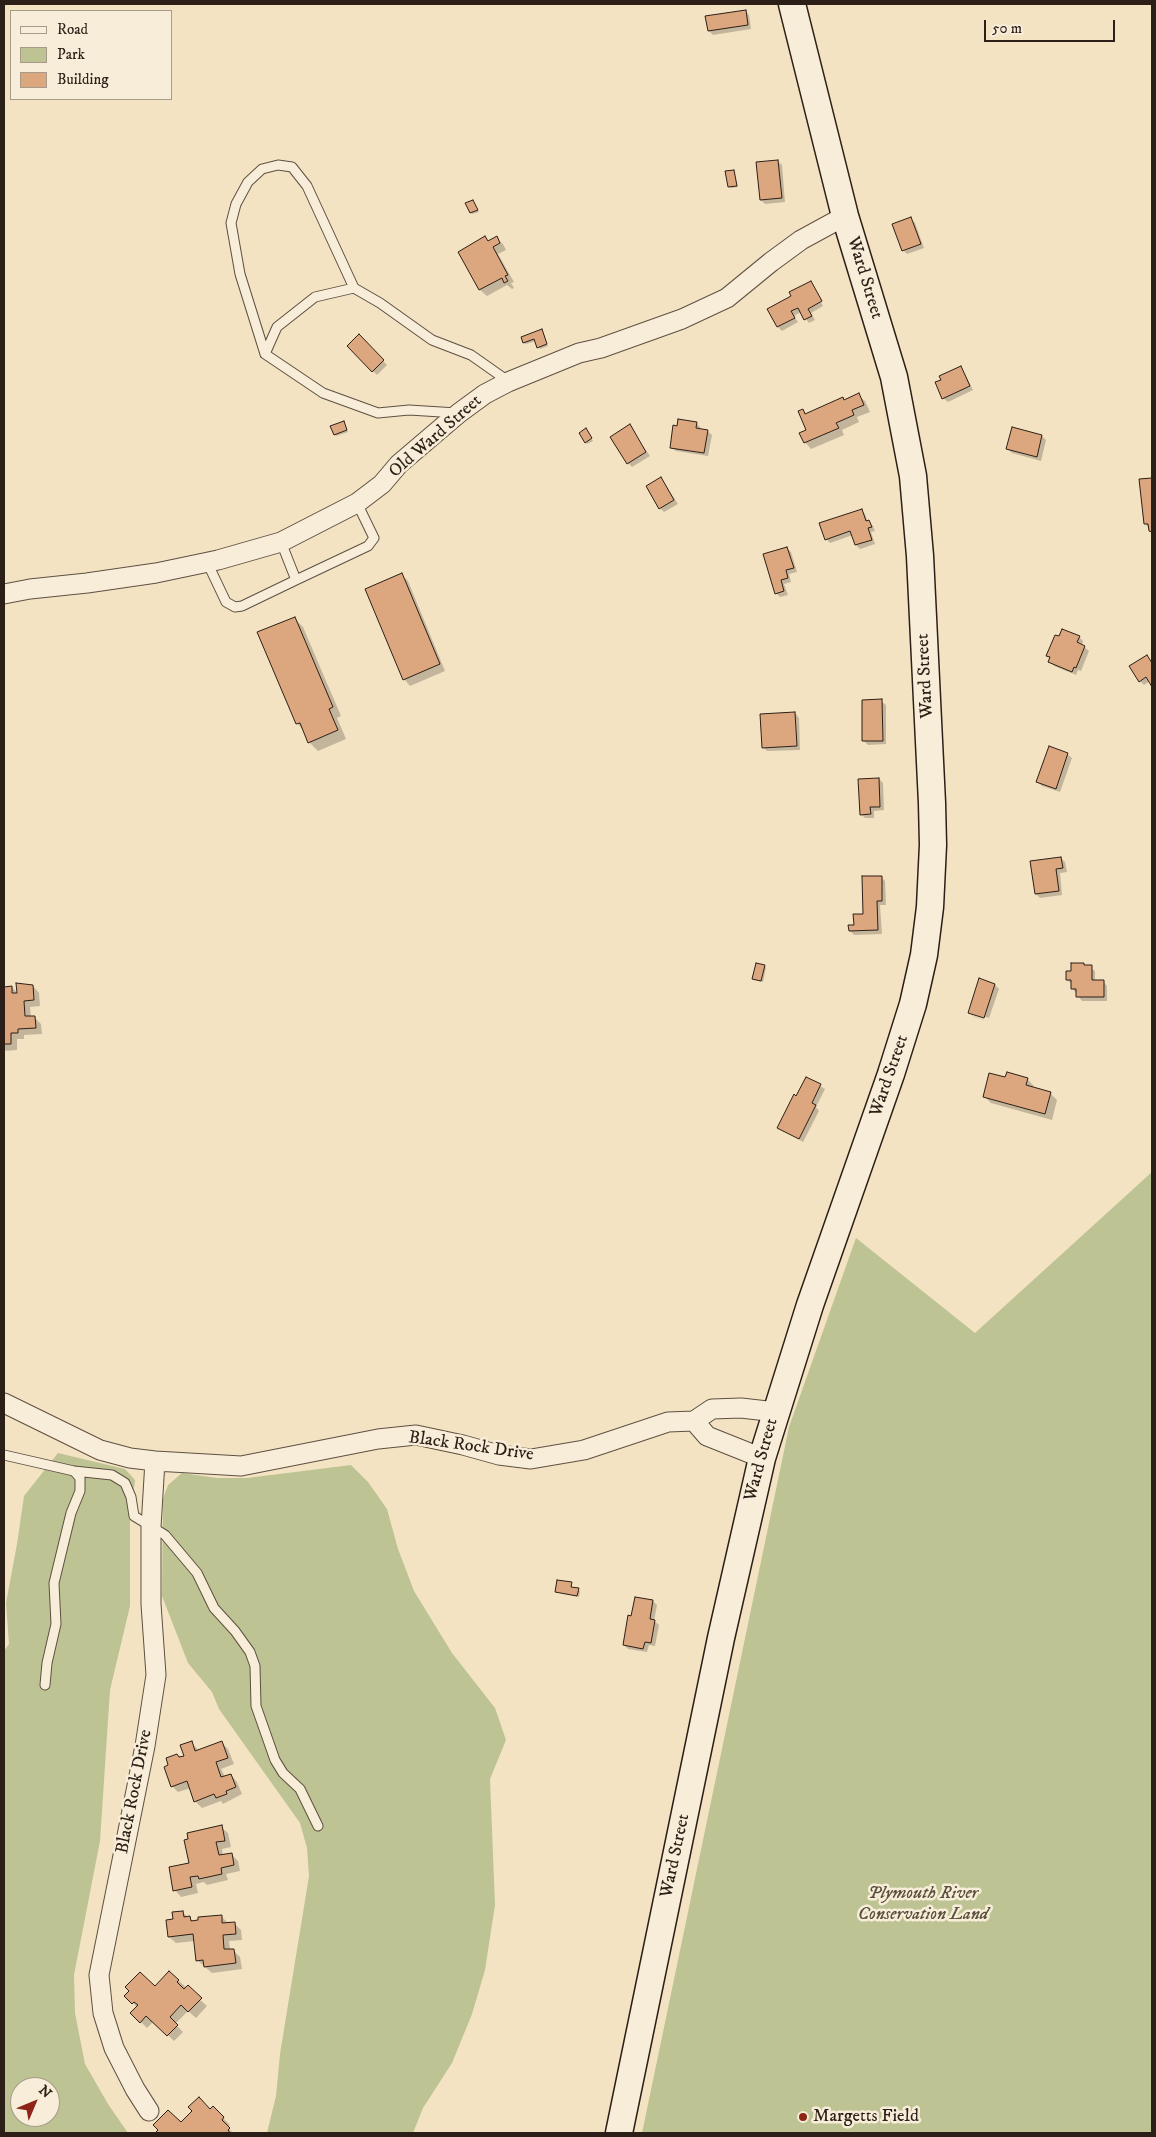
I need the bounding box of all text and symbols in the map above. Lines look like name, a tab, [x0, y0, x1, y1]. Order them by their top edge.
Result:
legend	[10, 10, 172, 100]
scale bar	[986, 10, 1117, 42]
text: 50 m	[992, 19, 1022, 38]
text: Road	[57, 20, 88, 39]
text: Park	[57, 45, 85, 64]
text: Building	[57, 70, 109, 89]
street label: Ward Street	[841, 234, 887, 322]
street label: Old Ward Street	[385, 391, 487, 483]
street label: Ward Street	[913, 633, 939, 719]
street label: Ward Street	[866, 1032, 914, 1120]
street label: Ward Street	[741, 1416, 783, 1504]
street label: Black Rock Drive	[407, 1428, 535, 1466]
street label: Black Rock Drive	[112, 1728, 158, 1856]
street label: Ward Street	[657, 1812, 695, 1900]
park label: Plymouth River Conservation Land	[858, 1883, 988, 1926]
north arrow	[10, 2077, 60, 2127]
text: N	[34, 2082, 55, 2103]
place label: Margetts Field	[813, 2106, 919, 2128]
marker: Margetts Field	[797, 2111, 809, 2123]

